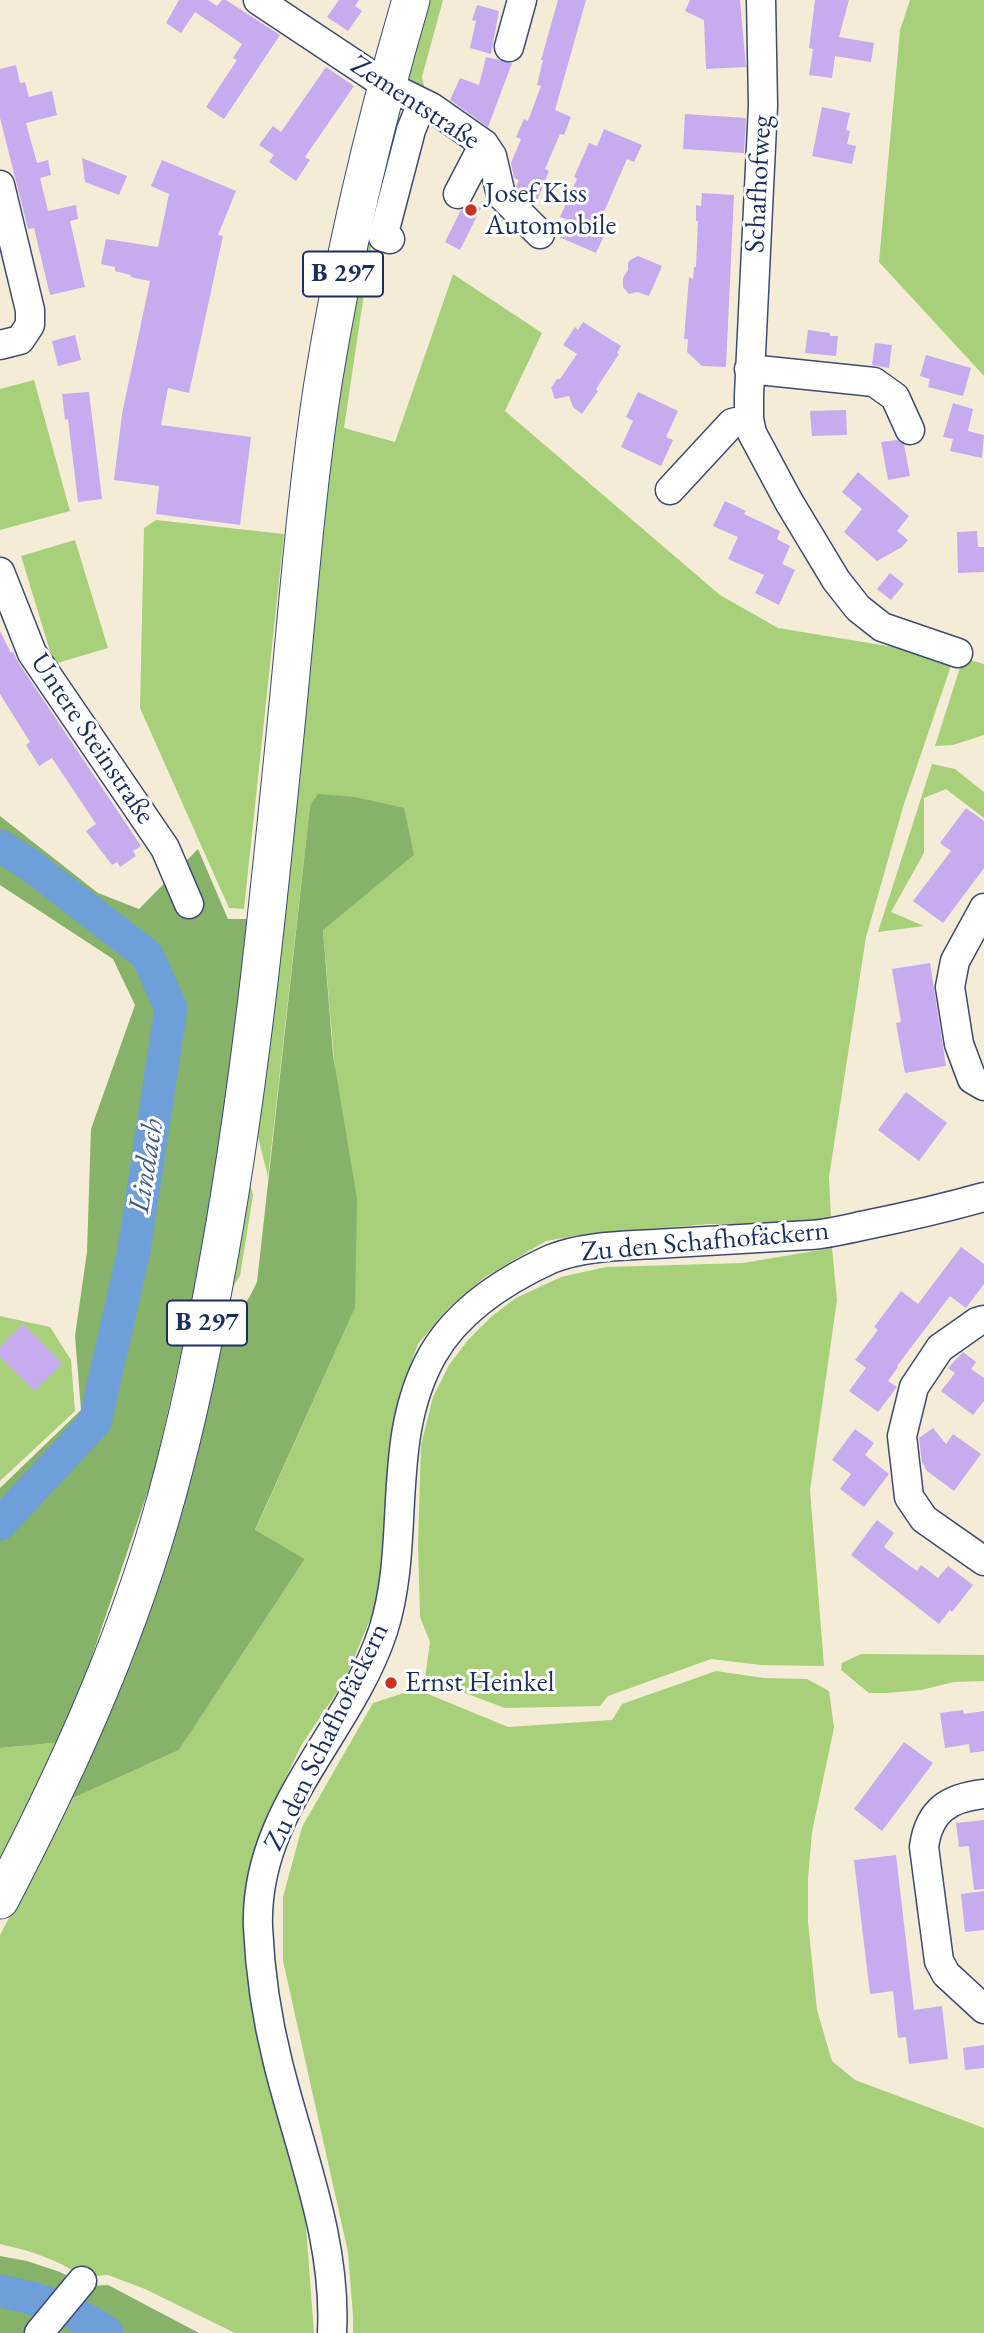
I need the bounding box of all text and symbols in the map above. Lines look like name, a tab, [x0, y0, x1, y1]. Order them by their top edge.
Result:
street label: Zementstraße	[344, 49, 486, 157]
street label: Schafhofweg	[739, 114, 779, 254]
place label: Josef Kiss Automobile	[485, 177, 616, 243]
marker: Josef Kiss Automobile	[463, 202, 479, 218]
road number: B 297	[303, 252, 383, 296]
street label: Untere Steinstraße	[22, 647, 162, 831]
water label: Lindach	[122, 1116, 172, 1216]
street label: Zu den Schafhofäckern	[580, 1214, 830, 1270]
road number: B 297	[167, 1300, 247, 1346]
street label: Zu den Schafhofäckern	[257, 1618, 397, 1856]
place label: Ernst Heinkel	[405, 1666, 554, 1700]
marker: Ernst Heinkel	[383, 1675, 399, 1691]

